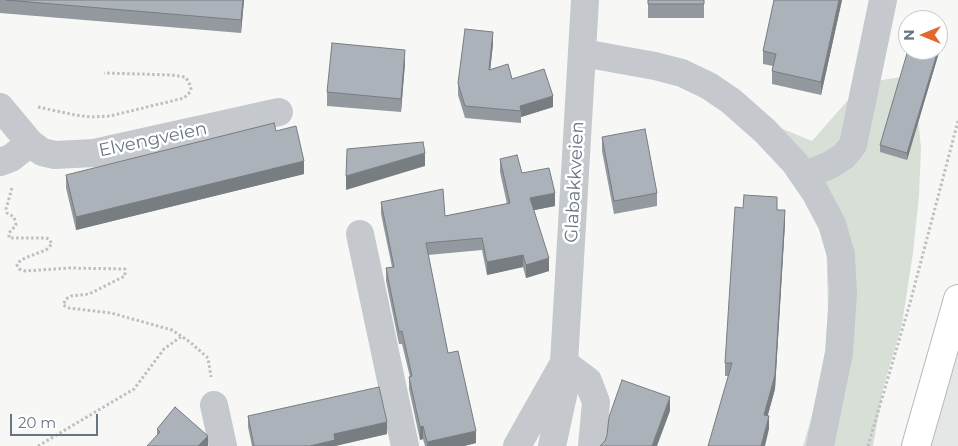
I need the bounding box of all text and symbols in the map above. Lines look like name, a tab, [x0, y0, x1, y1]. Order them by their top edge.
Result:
north arrow	[898, 10, 948, 60]
text: N	[900, 29, 918, 41]
street label: Elvengveien	[97, 118, 209, 162]
street label: Glabakkveien	[561, 121, 589, 243]
scale bar	[12, 404, 100, 436]
text: 20 m	[18, 413, 56, 432]

